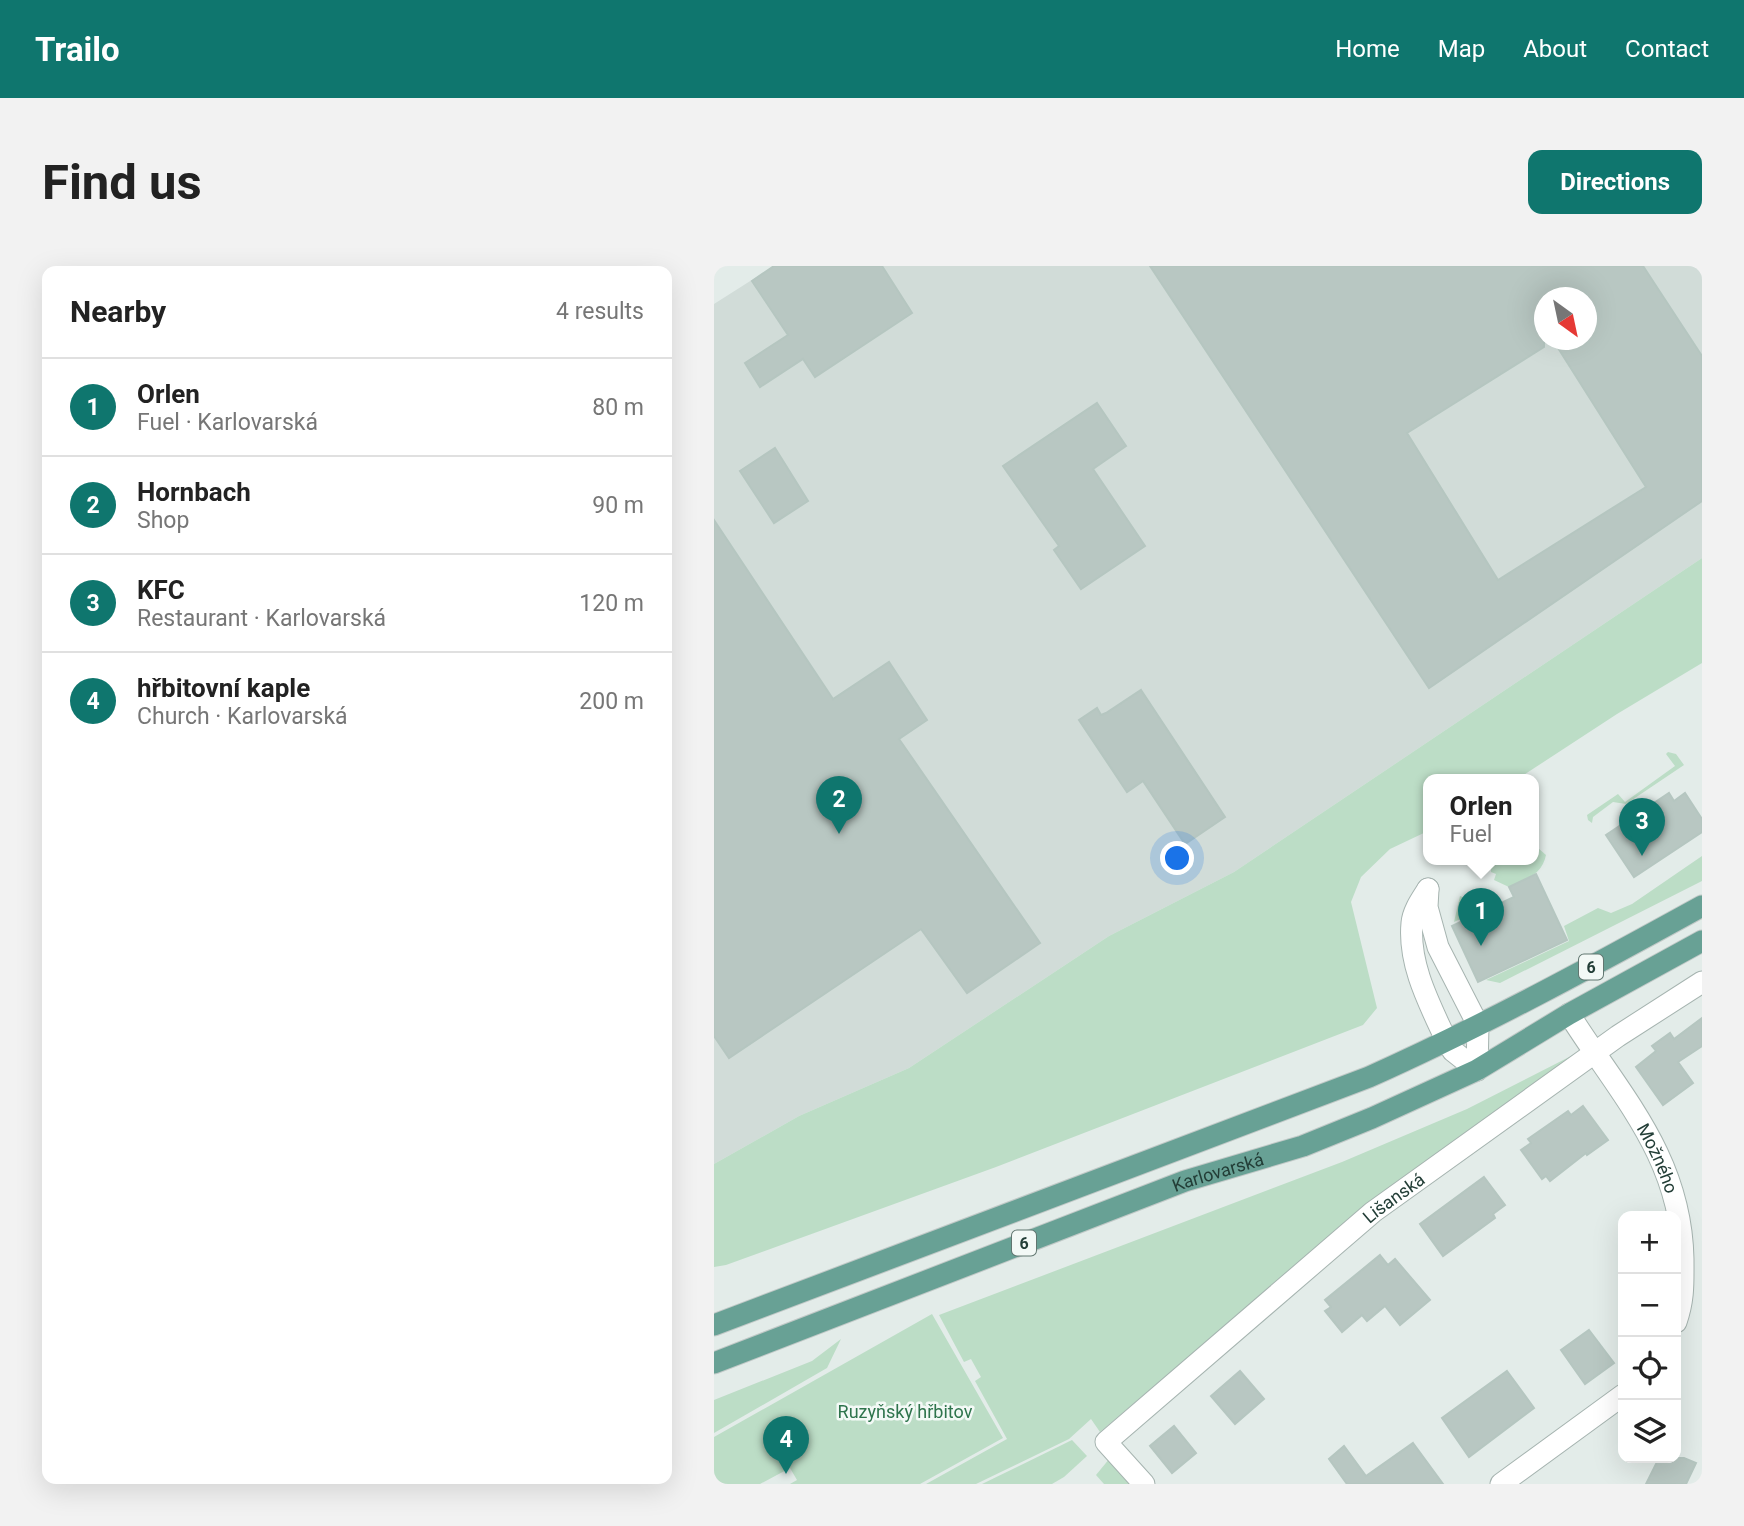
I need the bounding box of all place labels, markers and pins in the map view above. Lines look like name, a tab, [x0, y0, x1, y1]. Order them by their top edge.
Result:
pin: 2	[816, 776, 862, 834]
pin: 3	[1619, 798, 1665, 856]
pin: 1	[1458, 888, 1504, 946]
pin: 4	[763, 1416, 809, 1474]

